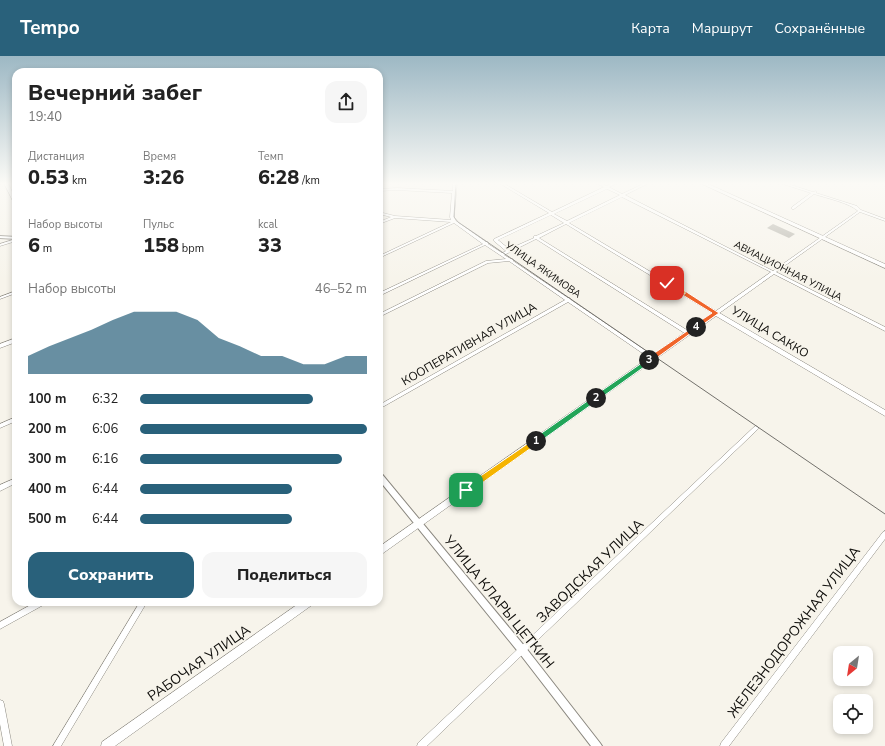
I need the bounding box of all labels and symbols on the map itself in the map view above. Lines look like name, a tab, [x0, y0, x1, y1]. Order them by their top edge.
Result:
street label: УЛИЦА ЯКИМОВА	[501, 238, 584, 302]
street label: АВИАЦИОННАЯ УЛИЦА	[731, 238, 845, 305]
pin	[650, 266, 684, 300]
street label: КООПЕРАТИВНАЯ УЛИЦА	[399, 299, 540, 389]
street label: УЛИЦА САККО	[727, 302, 812, 362]
pin: 4	[686, 317, 706, 337]
pin: 3	[639, 350, 659, 370]
pin: 2	[586, 388, 606, 408]
pin: 1	[526, 431, 546, 451]
pin	[449, 473, 483, 507]
street label: ЗАВОДСКАЯ УЛИЦА	[532, 515, 648, 627]
street label: УЛИЦА КЛАРЫ ЦЕТКИН	[439, 531, 559, 673]
street label: ЖЕЛЕЗНОДОРОЖНАЯ УЛИЦА	[723, 542, 865, 722]
street label: РАБОЧАЯ УЛИЦА	[144, 620, 254, 706]
north arrow	[833, 646, 873, 686]

